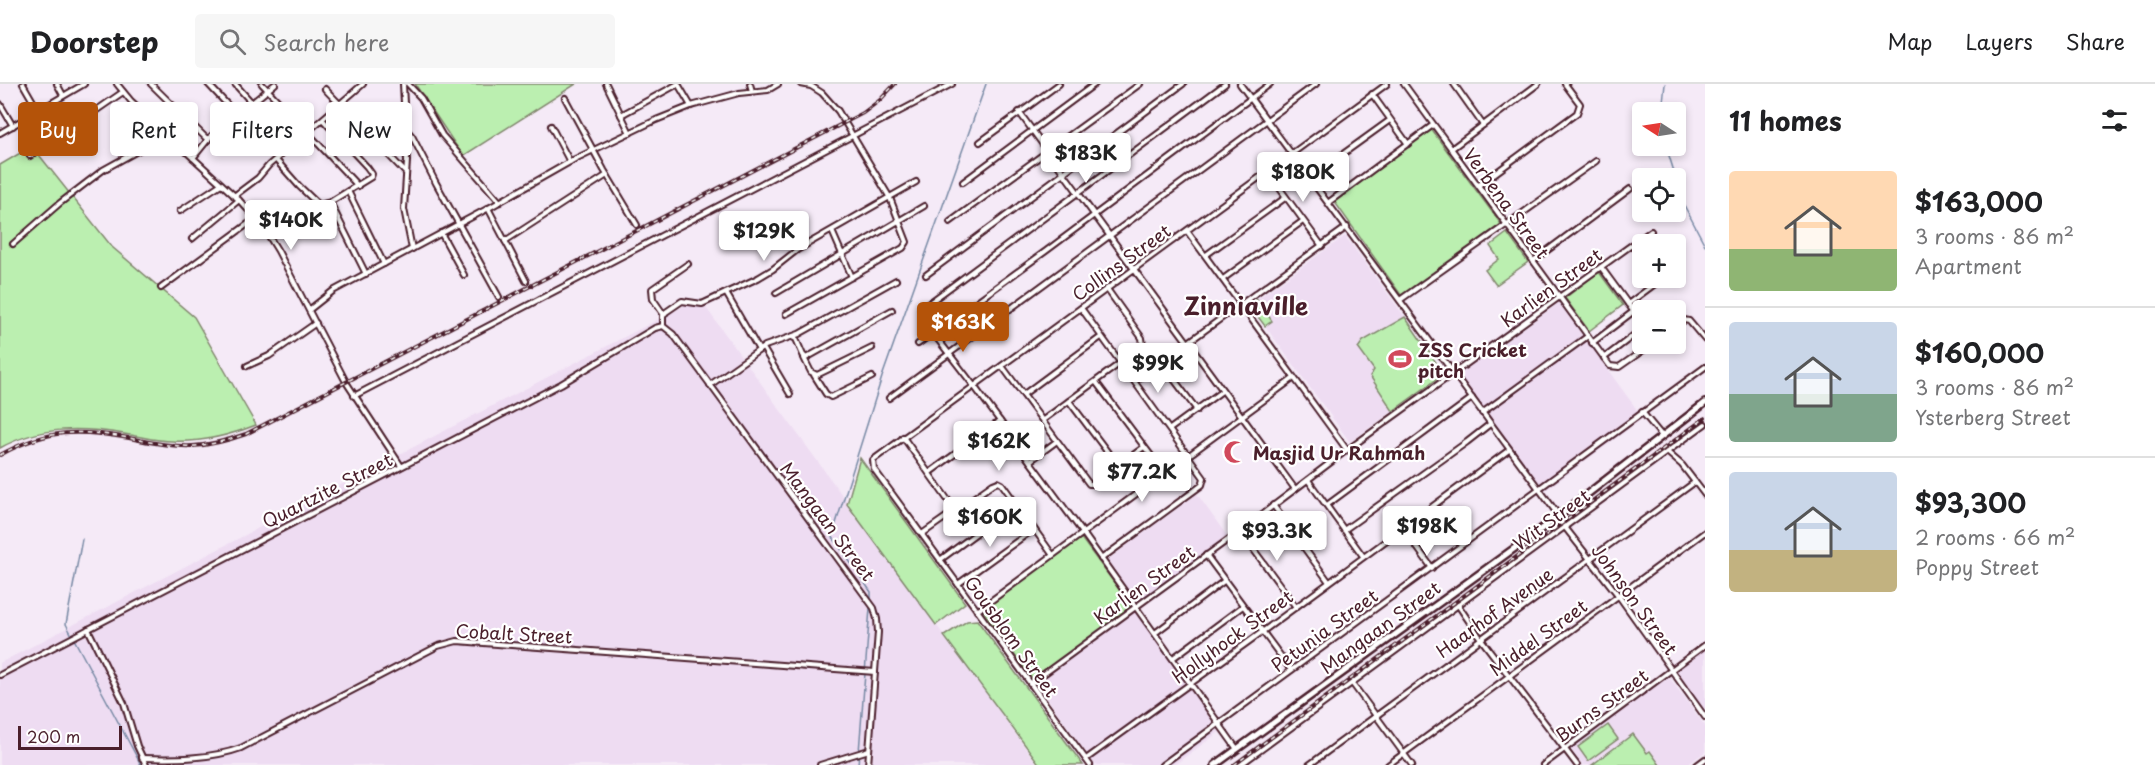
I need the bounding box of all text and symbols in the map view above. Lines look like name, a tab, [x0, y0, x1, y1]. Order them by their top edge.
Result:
search box	[195, 14, 615, 68]
text: Doorstep	[30, 20, 159, 63]
icon: search	[216, 25, 249, 58]
text: Search here	[264, 25, 389, 58]
text: Map	[1888, 25, 1932, 57]
text: Layers	[1965, 25, 2033, 57]
text: Share	[2066, 25, 2125, 57]
text: 11 homes	[1729, 101, 1842, 140]
chip: Buy	[18, 102, 98, 156]
chip: Rent	[110, 102, 198, 156]
chip: Filters	[210, 102, 314, 156]
chip: New	[326, 102, 412, 156]
north arrow	[1632, 102, 1686, 156]
map controls	[1632, 102, 1686, 354]
icon: filters	[2098, 104, 2131, 137]
pin: $183K	[1044, 133, 1128, 184]
text: $183K	[1055, 137, 1117, 167]
street label: Verbena Street	[1457, 142, 1557, 264]
pin: $180K	[1261, 152, 1345, 203]
text: $180K	[1271, 156, 1335, 186]
button: locate	[1632, 168, 1686, 222]
text: $163,000	[1915, 182, 2043, 221]
icon: home	[1777, 195, 1849, 267]
pin: $140K	[249, 200, 333, 251]
text: $140K	[259, 204, 323, 234]
pin: $129K	[722, 211, 806, 262]
text: $129K	[733, 215, 795, 245]
street label: Collins Street	[1066, 217, 1176, 307]
text: 3 rooms · 86 m²	[1915, 221, 2074, 251]
button: +	[1632, 234, 1686, 288]
street label: Karlien Street	[1495, 241, 1607, 333]
text: Apartment	[1915, 251, 2022, 281]
district label: Zinniaville	[1184, 287, 1308, 323]
button: −	[1632, 300, 1686, 354]
pin: $163K	[921, 302, 1005, 353]
text: $163K	[931, 306, 995, 336]
text: $160,000	[1915, 333, 2044, 372]
place label: ZSS Cricket pitch	[1418, 336, 1527, 384]
pin: $99K	[1122, 343, 1194, 394]
sports icon: ZSS Cricket pitch	[1387, 346, 1413, 372]
icon: home	[1777, 346, 1849, 418]
text: $99K	[1132, 347, 1184, 377]
text: 3 rooms · 86 m²	[1915, 372, 2074, 402]
text: Ysterberg Street	[1915, 402, 2071, 432]
pin: $162K	[957, 421, 1041, 472]
text: $162K	[967, 425, 1031, 455]
mosque icon: Masjid Ur Rahmah	[1222, 439, 1248, 465]
place label: Masjid Ur Rahmah	[1253, 439, 1425, 466]
street label: Quartzite Street	[257, 446, 397, 534]
pin: $77.2K	[1093, 452, 1191, 503]
street label: Mangaan Street	[774, 456, 882, 586]
text: $77.2K	[1107, 456, 1177, 486]
street label: Wit Street	[1507, 482, 1595, 556]
text: $93,300	[1915, 483, 2026, 522]
icon: home	[1777, 496, 1849, 568]
pin: $160K	[948, 497, 1032, 548]
text: $160K	[957, 501, 1023, 531]
pin: $198K	[1385, 506, 1469, 557]
text: $198K	[1397, 510, 1457, 540]
pin: $93.3K	[1228, 511, 1326, 562]
text: $93.3K	[1242, 515, 1312, 545]
text: 2 rooms · 66 m²	[1915, 522, 2075, 552]
street label: Karlien Street	[1088, 538, 1200, 630]
street label: Johnson Street	[1585, 538, 1685, 660]
text: Poppy Street	[1915, 552, 2039, 582]
street label: Haarhof Avenue	[1430, 560, 1558, 664]
street label: Gousblom Street	[959, 570, 1065, 702]
street label: Mangaan Street	[1314, 574, 1446, 680]
street label: Petunia Street	[1265, 582, 1383, 678]
street label: Hollyhock Street	[1166, 583, 1298, 689]
street label: Middel Street	[1484, 592, 1592, 682]
street label: Cobalt Street	[455, 616, 573, 650]
street label: Burns Street	[1549, 662, 1653, 748]
scale bar	[18, 723, 122, 750]
text: 200 m	[27, 724, 80, 748]

